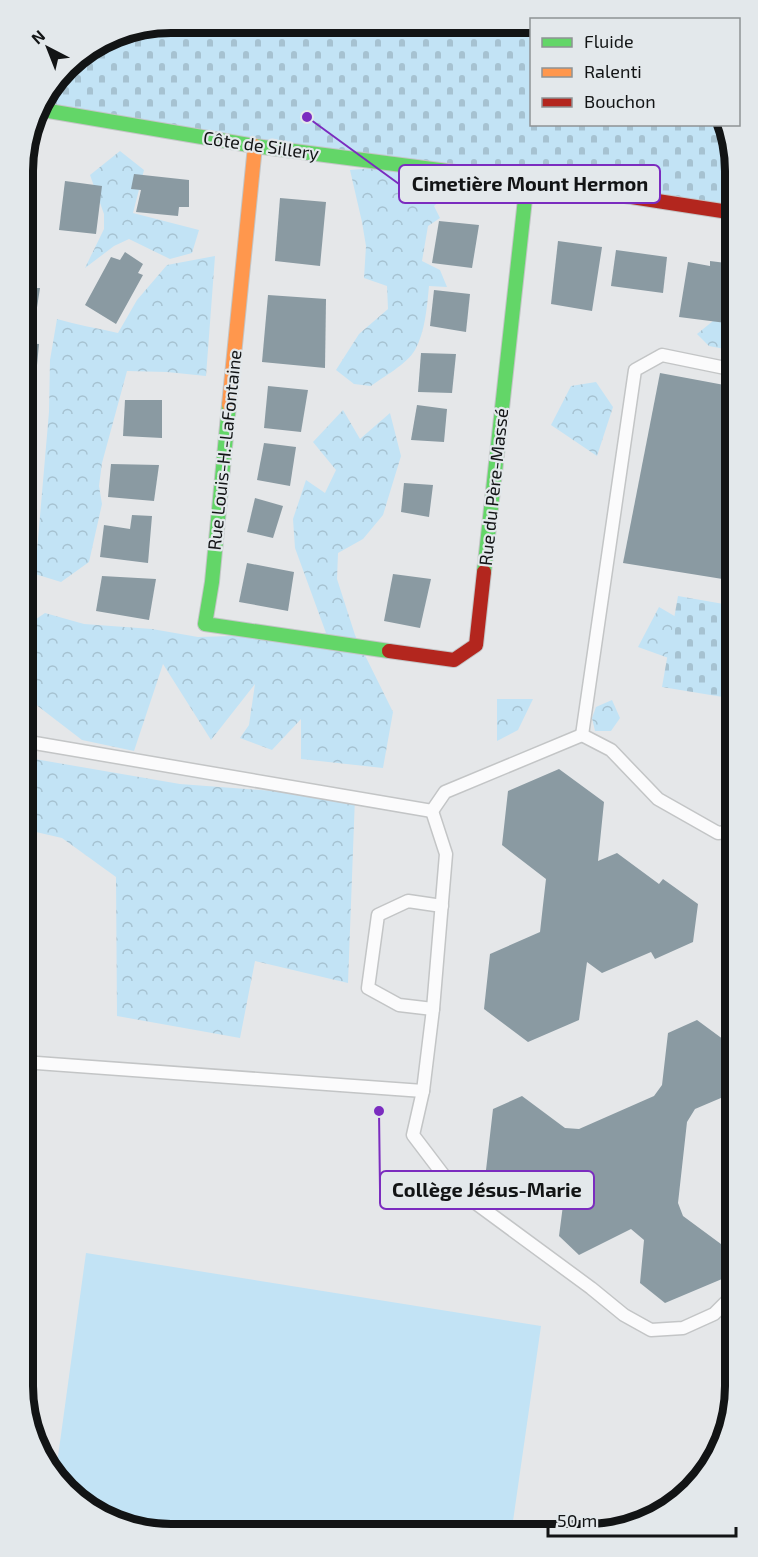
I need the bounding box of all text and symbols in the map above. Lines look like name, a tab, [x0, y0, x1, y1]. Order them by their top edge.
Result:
north arrow	[18, 18, 78, 78]
legend	[530, 18, 740, 126]
text: N	[27, 26, 48, 47]
text: Fluide	[584, 30, 634, 52]
text: Ralenti	[584, 60, 642, 82]
text: Bouchon	[584, 90, 656, 112]
street label: Côte de Sillery	[202, 126, 321, 164]
callout: Cimetière Mount Hermon	[399, 165, 660, 203]
text: Cimetière Mount Hermon	[412, 171, 648, 195]
street label: Rue Louis-H.-LaFontaine	[203, 349, 245, 551]
street label: Rue du Père-Massé	[474, 407, 512, 567]
callout: Collège Jésus-Marie	[380, 1171, 594, 1209]
text: Collège Jésus-Marie	[392, 1177, 582, 1201]
scale bar	[548, 1500, 736, 1538]
text: 50 m	[557, 1509, 597, 1531]

